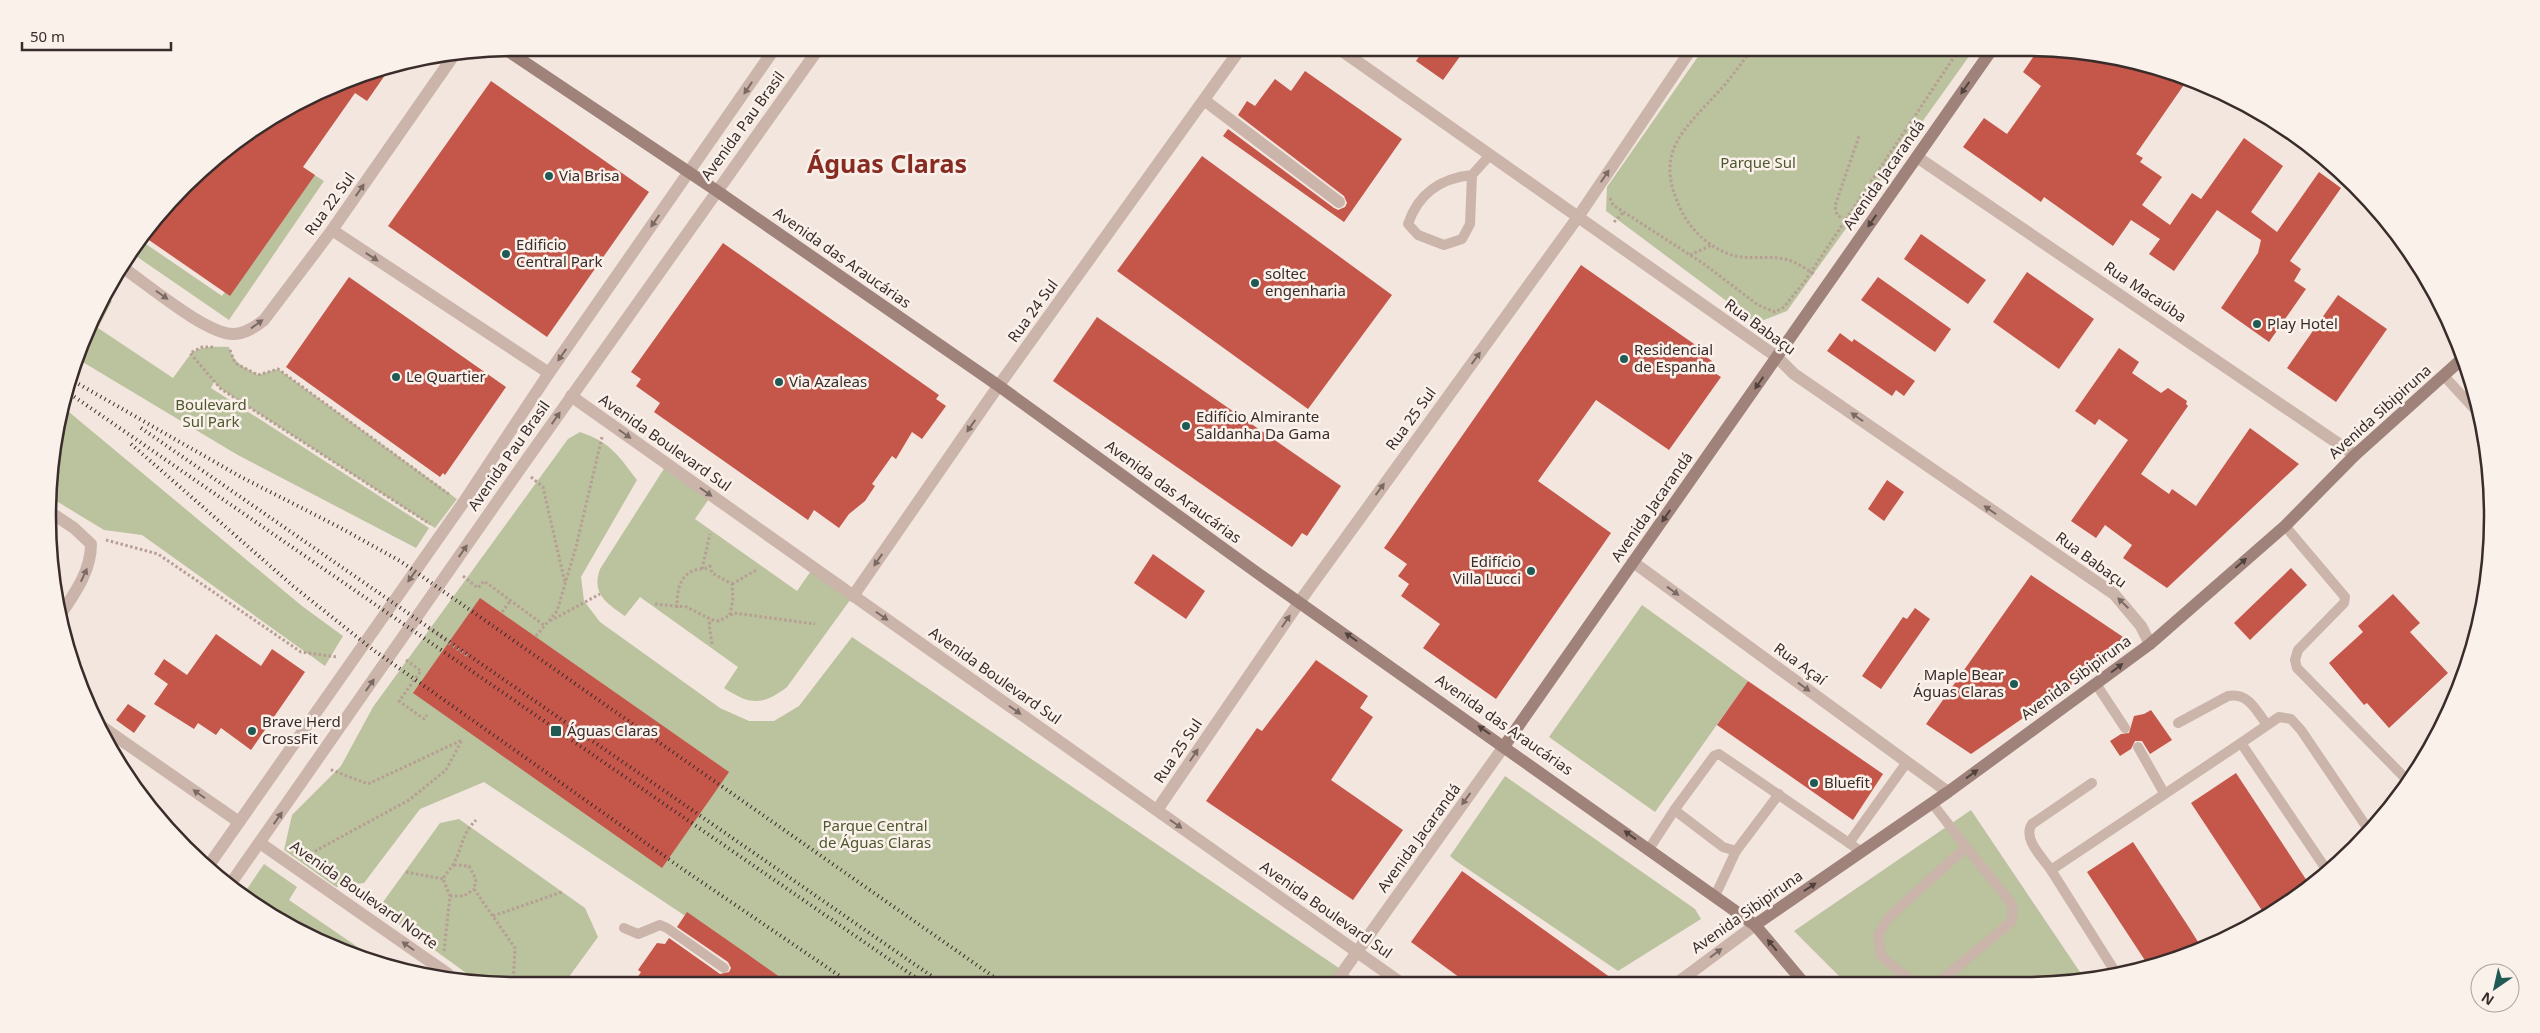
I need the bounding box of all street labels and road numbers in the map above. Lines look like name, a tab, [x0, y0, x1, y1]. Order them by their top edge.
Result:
street label: Avenida Pau Brasil	[696, 67, 788, 184]
street label: Avenida Jacarandá	[1838, 116, 1929, 233]
street label: Rua 22 Sul	[300, 168, 359, 239]
street label: Avenida das Araucárias	[770, 202, 915, 312]
street label: Rua Macaúba	[2100, 256, 2191, 326]
street label: Rua 24 Sul	[1003, 275, 1062, 346]
street label: Rua Babaçu	[1721, 294, 1800, 359]
street label: Avenida Sibipiruna	[2324, 360, 2435, 463]
street label: Rua 25 Sul	[1381, 383, 1440, 454]
street label: Avenida Boulevard Sul	[596, 389, 736, 495]
street label: Avenida Pau Brasil	[463, 396, 554, 514]
street label: Avenida das Araucárias	[1102, 435, 1246, 547]
street label: Avenida Jacarandá	[1606, 448, 1697, 565]
street label: Rua Babaçu	[2052, 527, 2131, 592]
street label: Avenida Boulevard Sul	[926, 622, 1066, 728]
street label: Avenida Sibipiruna	[2016, 630, 2135, 724]
street label: Rua Açaí	[1770, 637, 1832, 690]
street label: Avenida das Araucárias	[1432, 669, 1577, 779]
street label: Rua 25 Sul	[1148, 714, 1206, 786]
street label: Avenida Jacarandá	[1372, 779, 1464, 896]
street label: Avenida Boulevard Norte	[287, 835, 442, 953]
street label: Avenida Boulevard Sul	[1257, 856, 1397, 962]
street label: Avenida Sibipiruna	[1687, 865, 1806, 957]

